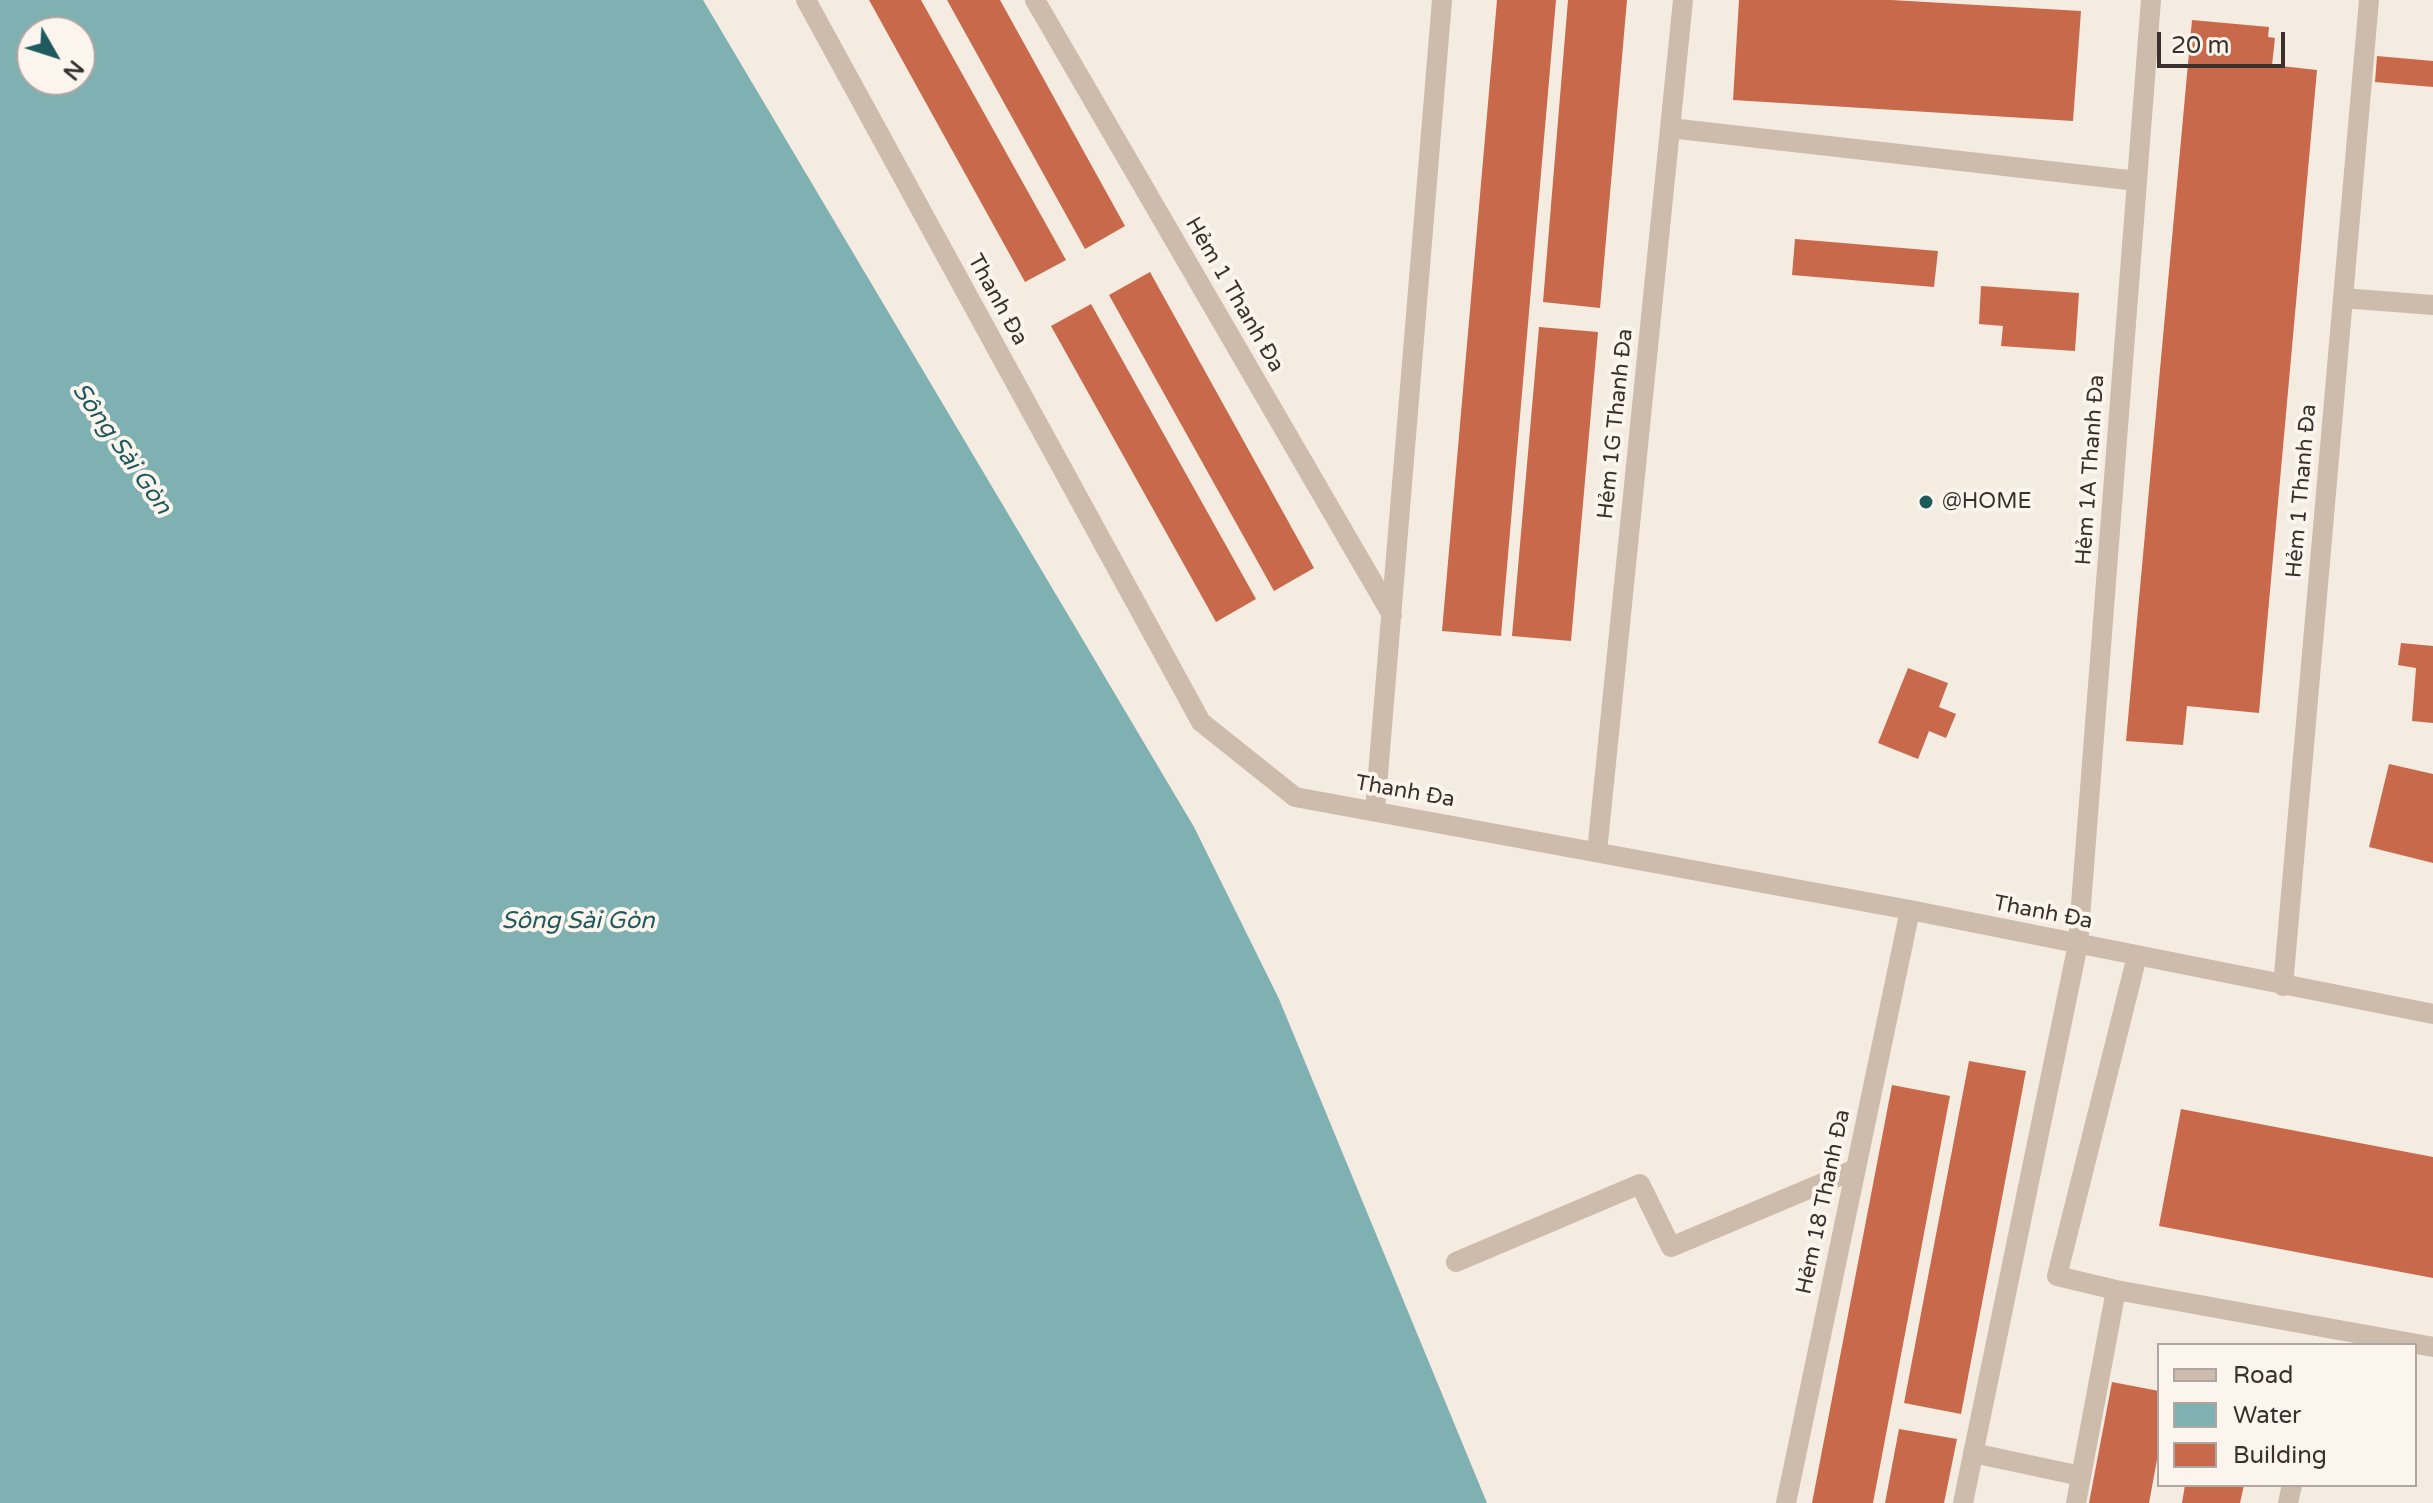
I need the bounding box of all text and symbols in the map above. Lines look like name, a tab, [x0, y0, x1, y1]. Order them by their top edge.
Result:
north arrow	[16, 16, 96, 96]
scale bar	[2161, 16, 2289, 66]
text: 20 m	[2171, 31, 2229, 60]
text: N	[57, 55, 89, 85]
street label: Hẻm 1 Thanh Đa	[1179, 213, 1289, 377]
street label: Thanh Đa	[961, 250, 1033, 350]
street label: Hẻm 1G Thanh Đa	[1593, 328, 1639, 520]
street label: Hẻm 1A Thanh Đa	[2071, 374, 2111, 566]
water label: Sông Sài Gòn	[65, 378, 177, 520]
street label: Hẻm 1 Thanh Đa	[2281, 403, 2323, 579]
place label: @HOME	[1942, 489, 2032, 515]
marker: @HOME	[1917, 493, 1935, 511]
street label: Thanh Đa	[1353, 770, 1457, 814]
street label: Thanh Đa	[1991, 890, 2095, 936]
water label: Sông Sài Gòn	[501, 908, 655, 936]
street label: Hẻm 18 Thanh Đa	[1792, 1107, 1856, 1297]
legend	[2157, 1343, 2417, 1487]
text: Road	[2233, 1361, 2293, 1390]
text: Water	[2233, 1401, 2301, 1430]
text: Building	[2233, 1441, 2327, 1470]

